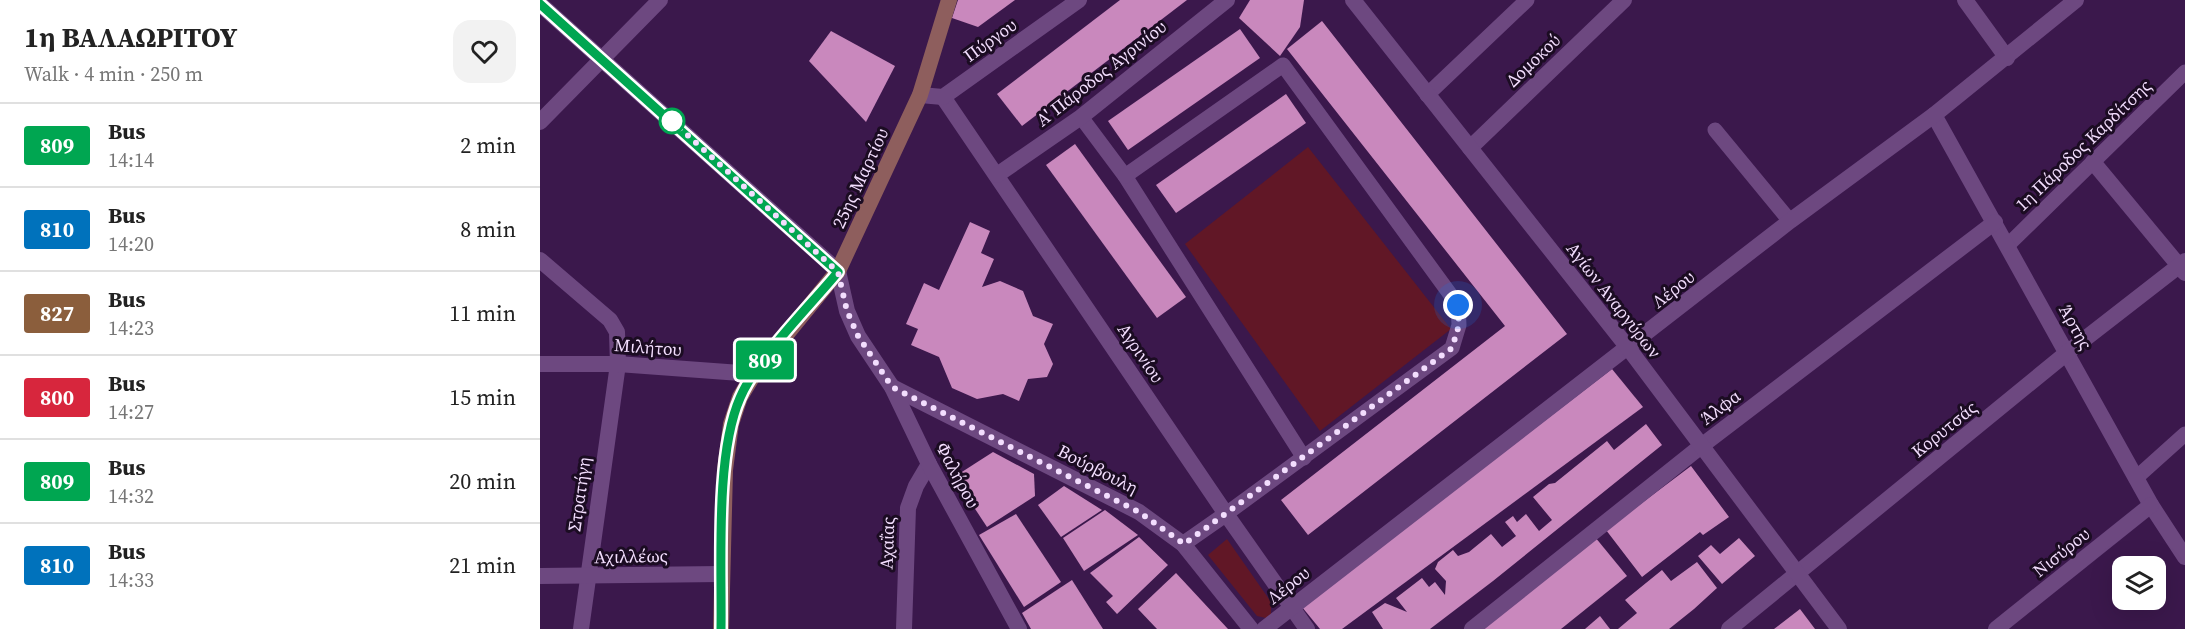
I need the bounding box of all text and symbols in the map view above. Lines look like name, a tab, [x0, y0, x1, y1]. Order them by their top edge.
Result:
street label: Πύργου	[958, 12, 1022, 68]
street label: Α' Πάροδος Αγρινίου	[1031, 14, 1171, 132]
text: 1η ΒΑΛΑΩΡΙΤΟΥ	[24, 18, 237, 56]
button: heart	[453, 20, 516, 83]
street label: Δομοκού	[1500, 28, 1566, 92]
text: Walk · 4 min · 250 m	[24, 60, 203, 88]
street label: 1η Πάροδος Καρδίτσης	[2009, 73, 2157, 217]
unlabelled marker	[659, 108, 685, 134]
text: Bus	[108, 116, 145, 146]
street label: 25ης Μαρτίου	[826, 124, 894, 232]
text: 2 min	[460, 130, 516, 160]
text: 809	[40, 131, 74, 160]
text: 14:14	[108, 146, 154, 174]
text: Bus	[108, 200, 145, 230]
text: 8 min	[460, 214, 516, 244]
text: 810	[40, 215, 74, 244]
text: 14:20	[108, 230, 154, 258]
street label: Αγίων Αναργύρων	[1561, 237, 1667, 363]
street label: Λέρου	[1646, 264, 1700, 314]
text: Bus	[108, 284, 145, 314]
your location	[1443, 290, 1473, 320]
text: 11 min	[449, 298, 516, 328]
text: 827	[40, 299, 74, 328]
street label: Άρτης	[2053, 300, 2099, 354]
text: 14:23	[108, 314, 154, 342]
street label: Αγρινίου	[1112, 318, 1170, 388]
street label: Μιλήτου	[613, 332, 683, 362]
line badge: 809	[730, 340, 800, 380]
text: 809	[748, 346, 782, 375]
text: Bus	[108, 368, 145, 398]
text: 15 min	[449, 382, 516, 412]
text: 800	[40, 383, 74, 412]
street label: Άλφα	[1695, 384, 1745, 430]
street label: Κορυτσάς	[1906, 395, 1982, 463]
text: 14:27	[108, 398, 154, 426]
street label: Φαλήρου	[930, 438, 986, 512]
street label: Βούρβουλη	[1053, 438, 1143, 500]
text: Bus	[108, 452, 145, 482]
street label: Στρατήγη	[561, 455, 597, 533]
text: 20 min	[449, 466, 516, 496]
text: 809	[40, 467, 74, 496]
text: 14:32	[108, 482, 154, 510]
street label: Αχαΐας	[874, 516, 900, 570]
street label: Νισύρου	[2027, 521, 2095, 583]
text: Bus	[108, 536, 145, 566]
street label: Αχιλλέως	[594, 543, 668, 569]
text: 21 min	[449, 550, 516, 580]
text: 810	[40, 551, 74, 580]
map controls	[2112, 556, 2166, 610]
button: layers	[2112, 556, 2166, 610]
street label: Λέρου	[1261, 560, 1315, 610]
text: 14:33	[108, 566, 154, 594]

